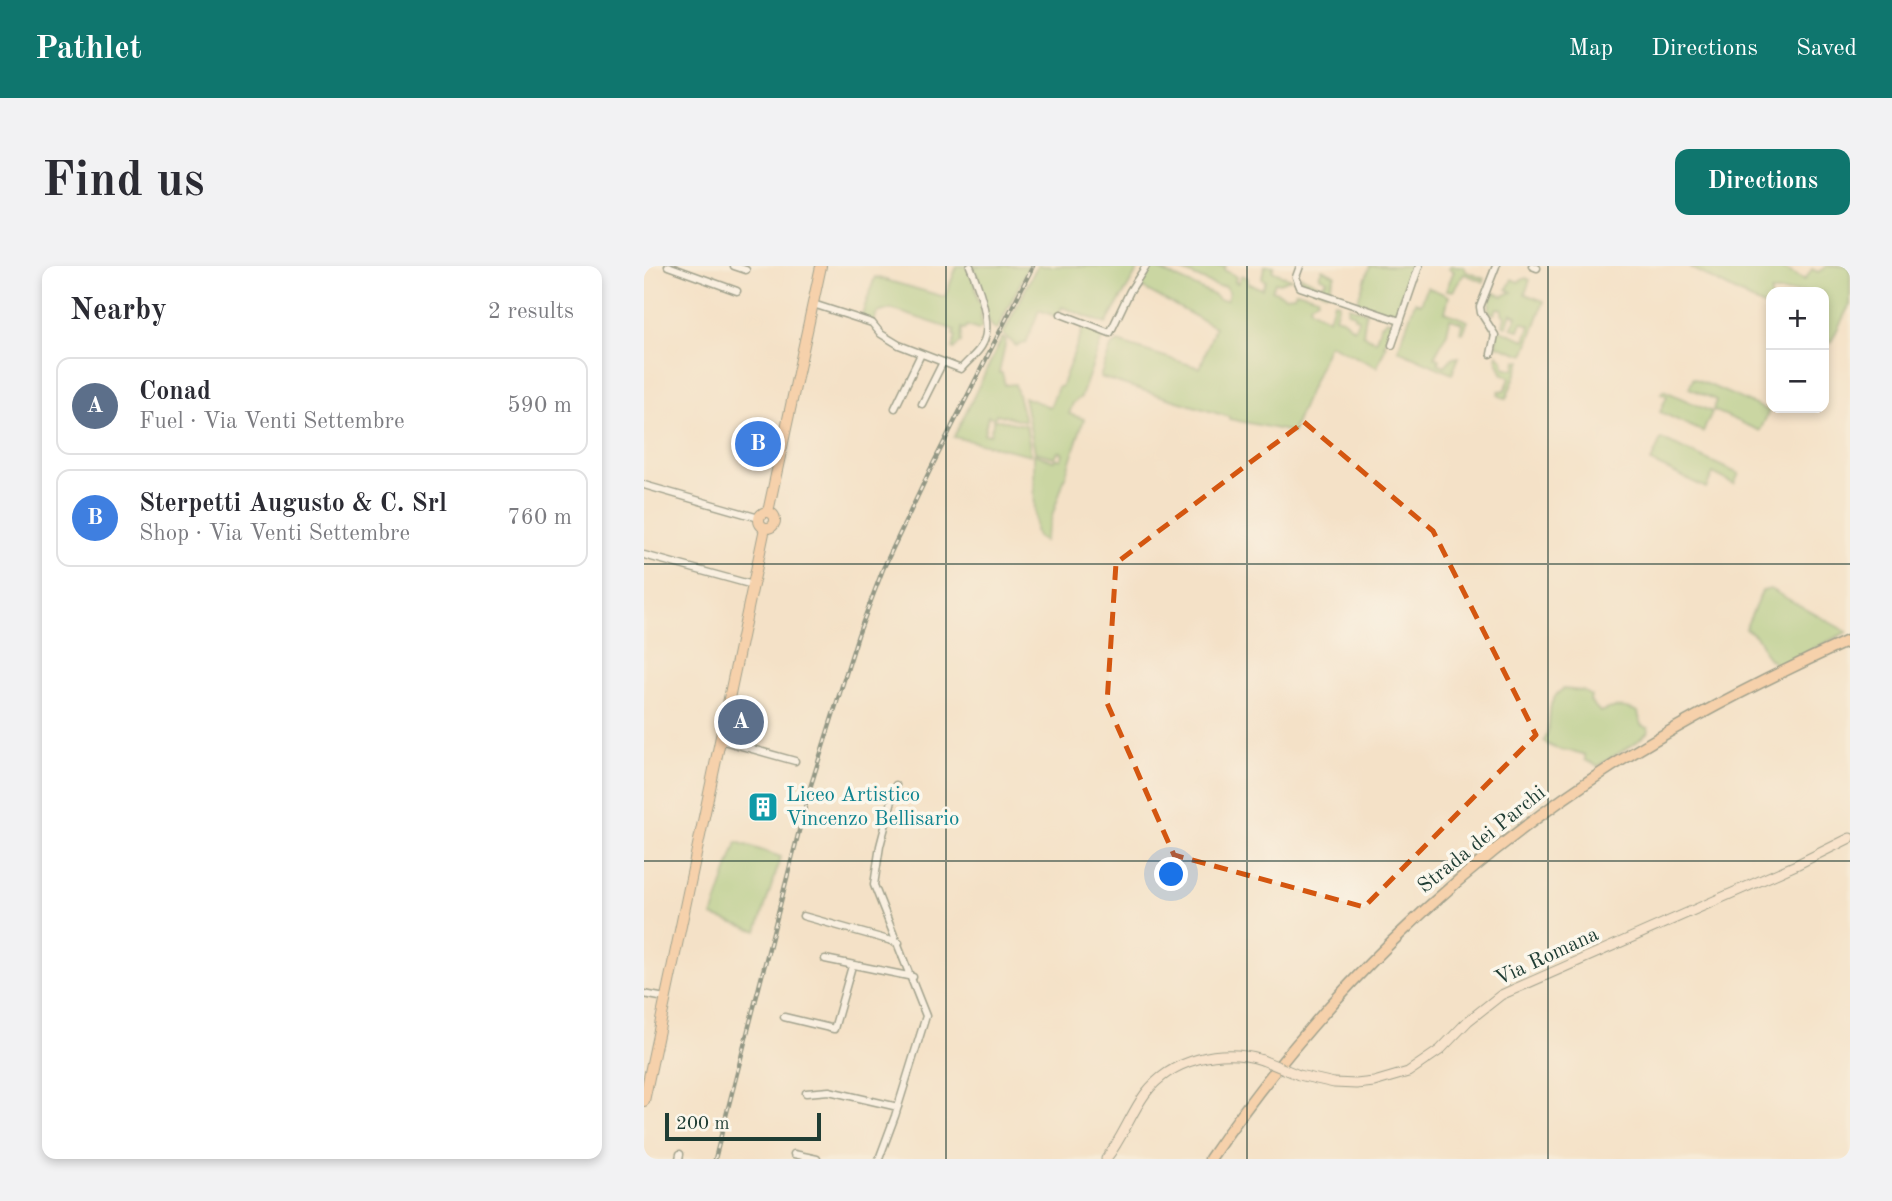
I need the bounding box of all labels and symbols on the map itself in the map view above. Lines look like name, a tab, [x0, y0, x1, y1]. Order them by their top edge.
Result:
pin: B	[735, 418, 781, 470]
pin: A	[718, 696, 764, 748]
street label: Strada dei Parchi	[1414, 782, 1550, 898]
place label: Liceo Artistico Vincenzo Bellisario	[786, 785, 959, 830]
building icon: Liceo Artistico Vincenzo Bellisario	[746, 790, 780, 824]
your location	[1154, 857, 1188, 891]
street label: Via Romana	[1492, 924, 1602, 990]
scale bar	[665, 1110, 821, 1142]

